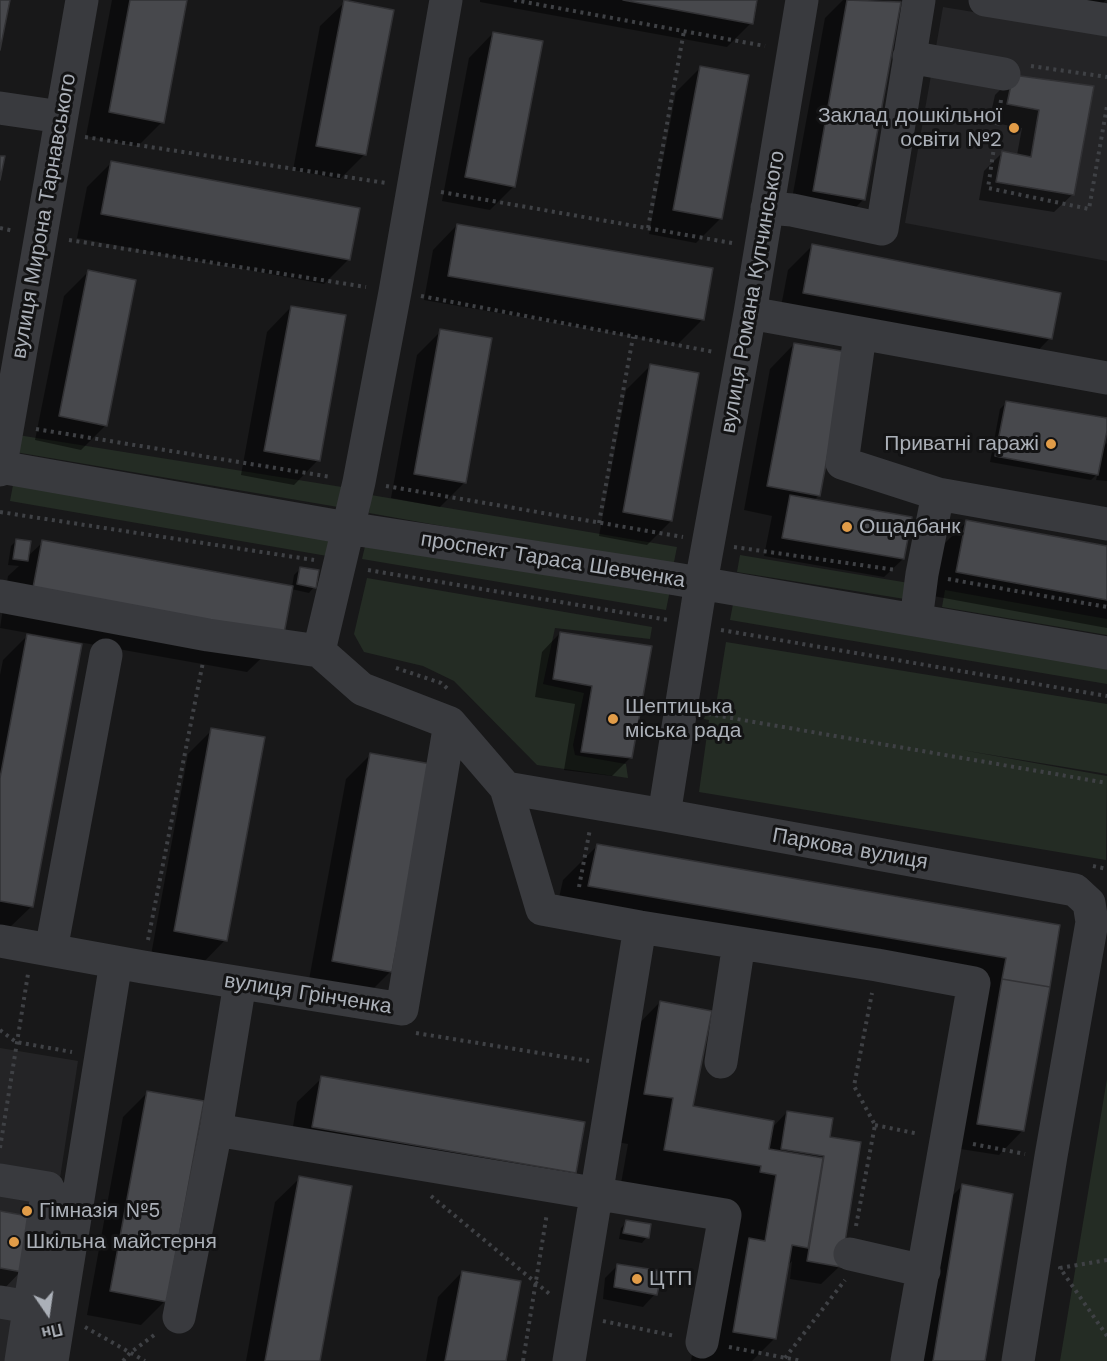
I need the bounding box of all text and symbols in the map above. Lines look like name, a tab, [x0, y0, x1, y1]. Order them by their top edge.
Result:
street label: вулиця Мирона Тарнавського	[6, 71, 82, 361]
place label: Заклад дошкільної освіти №2	[818, 103, 1002, 153]
marker: Заклад дошкільної освіти №2	[1007, 121, 1021, 135]
street label: вулиця Романа Купчинського	[716, 149, 790, 435]
place label: Приватні гаражі	[884, 431, 1039, 457]
marker: Приватні гаражі	[1044, 437, 1058, 451]
place label: Ощадбанк	[859, 514, 961, 540]
marker: Ощадбанк	[840, 520, 854, 534]
street label: проспект Тараса Шевченка	[419, 527, 687, 593]
place label: Шептицька міська рада	[625, 694, 741, 744]
marker: Шептицька міська рада	[606, 712, 620, 726]
street label: Паркова вулиця	[770, 823, 930, 875]
street label: вулиця Грінченка	[223, 968, 393, 1020]
place label: Гімназія №5	[39, 1198, 161, 1224]
marker: Гімназія №5	[20, 1204, 34, 1218]
place label: Шкільна майстерня	[26, 1229, 217, 1255]
marker: Шкільна майстерня	[7, 1235, 21, 1249]
place label: ЦТП	[649, 1266, 692, 1292]
marker: ЦТП	[630, 1272, 644, 1286]
north arrow	[18, 1283, 78, 1343]
text: Пн	[40, 1319, 65, 1343]

